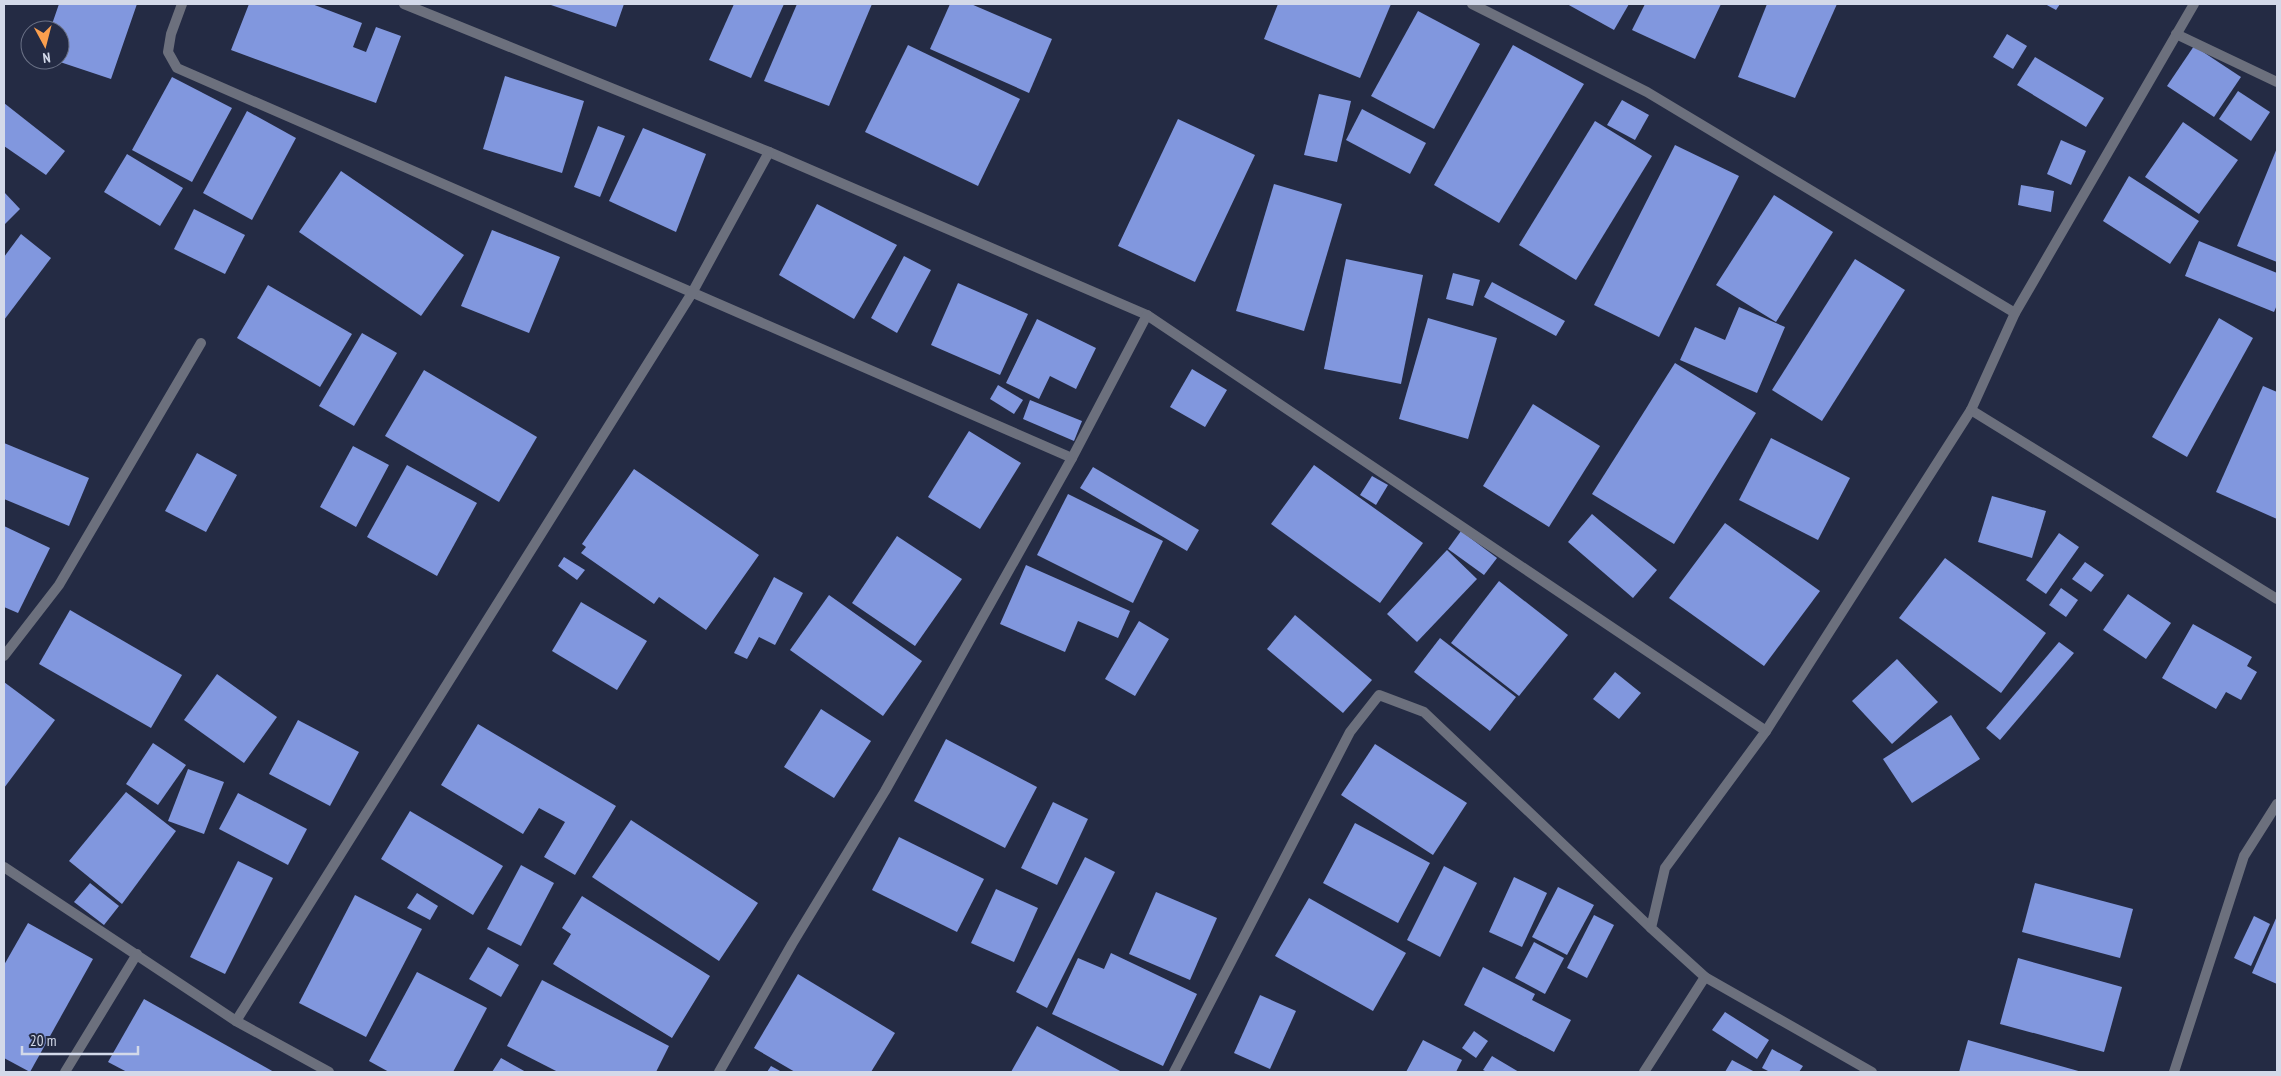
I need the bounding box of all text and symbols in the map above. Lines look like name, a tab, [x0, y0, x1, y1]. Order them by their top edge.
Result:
north arrow	[20, 20, 70, 70]
text: N	[42, 49, 51, 67]
scale bar	[22, 1024, 139, 1056]
text: 20 m	[30, 1031, 56, 1050]

